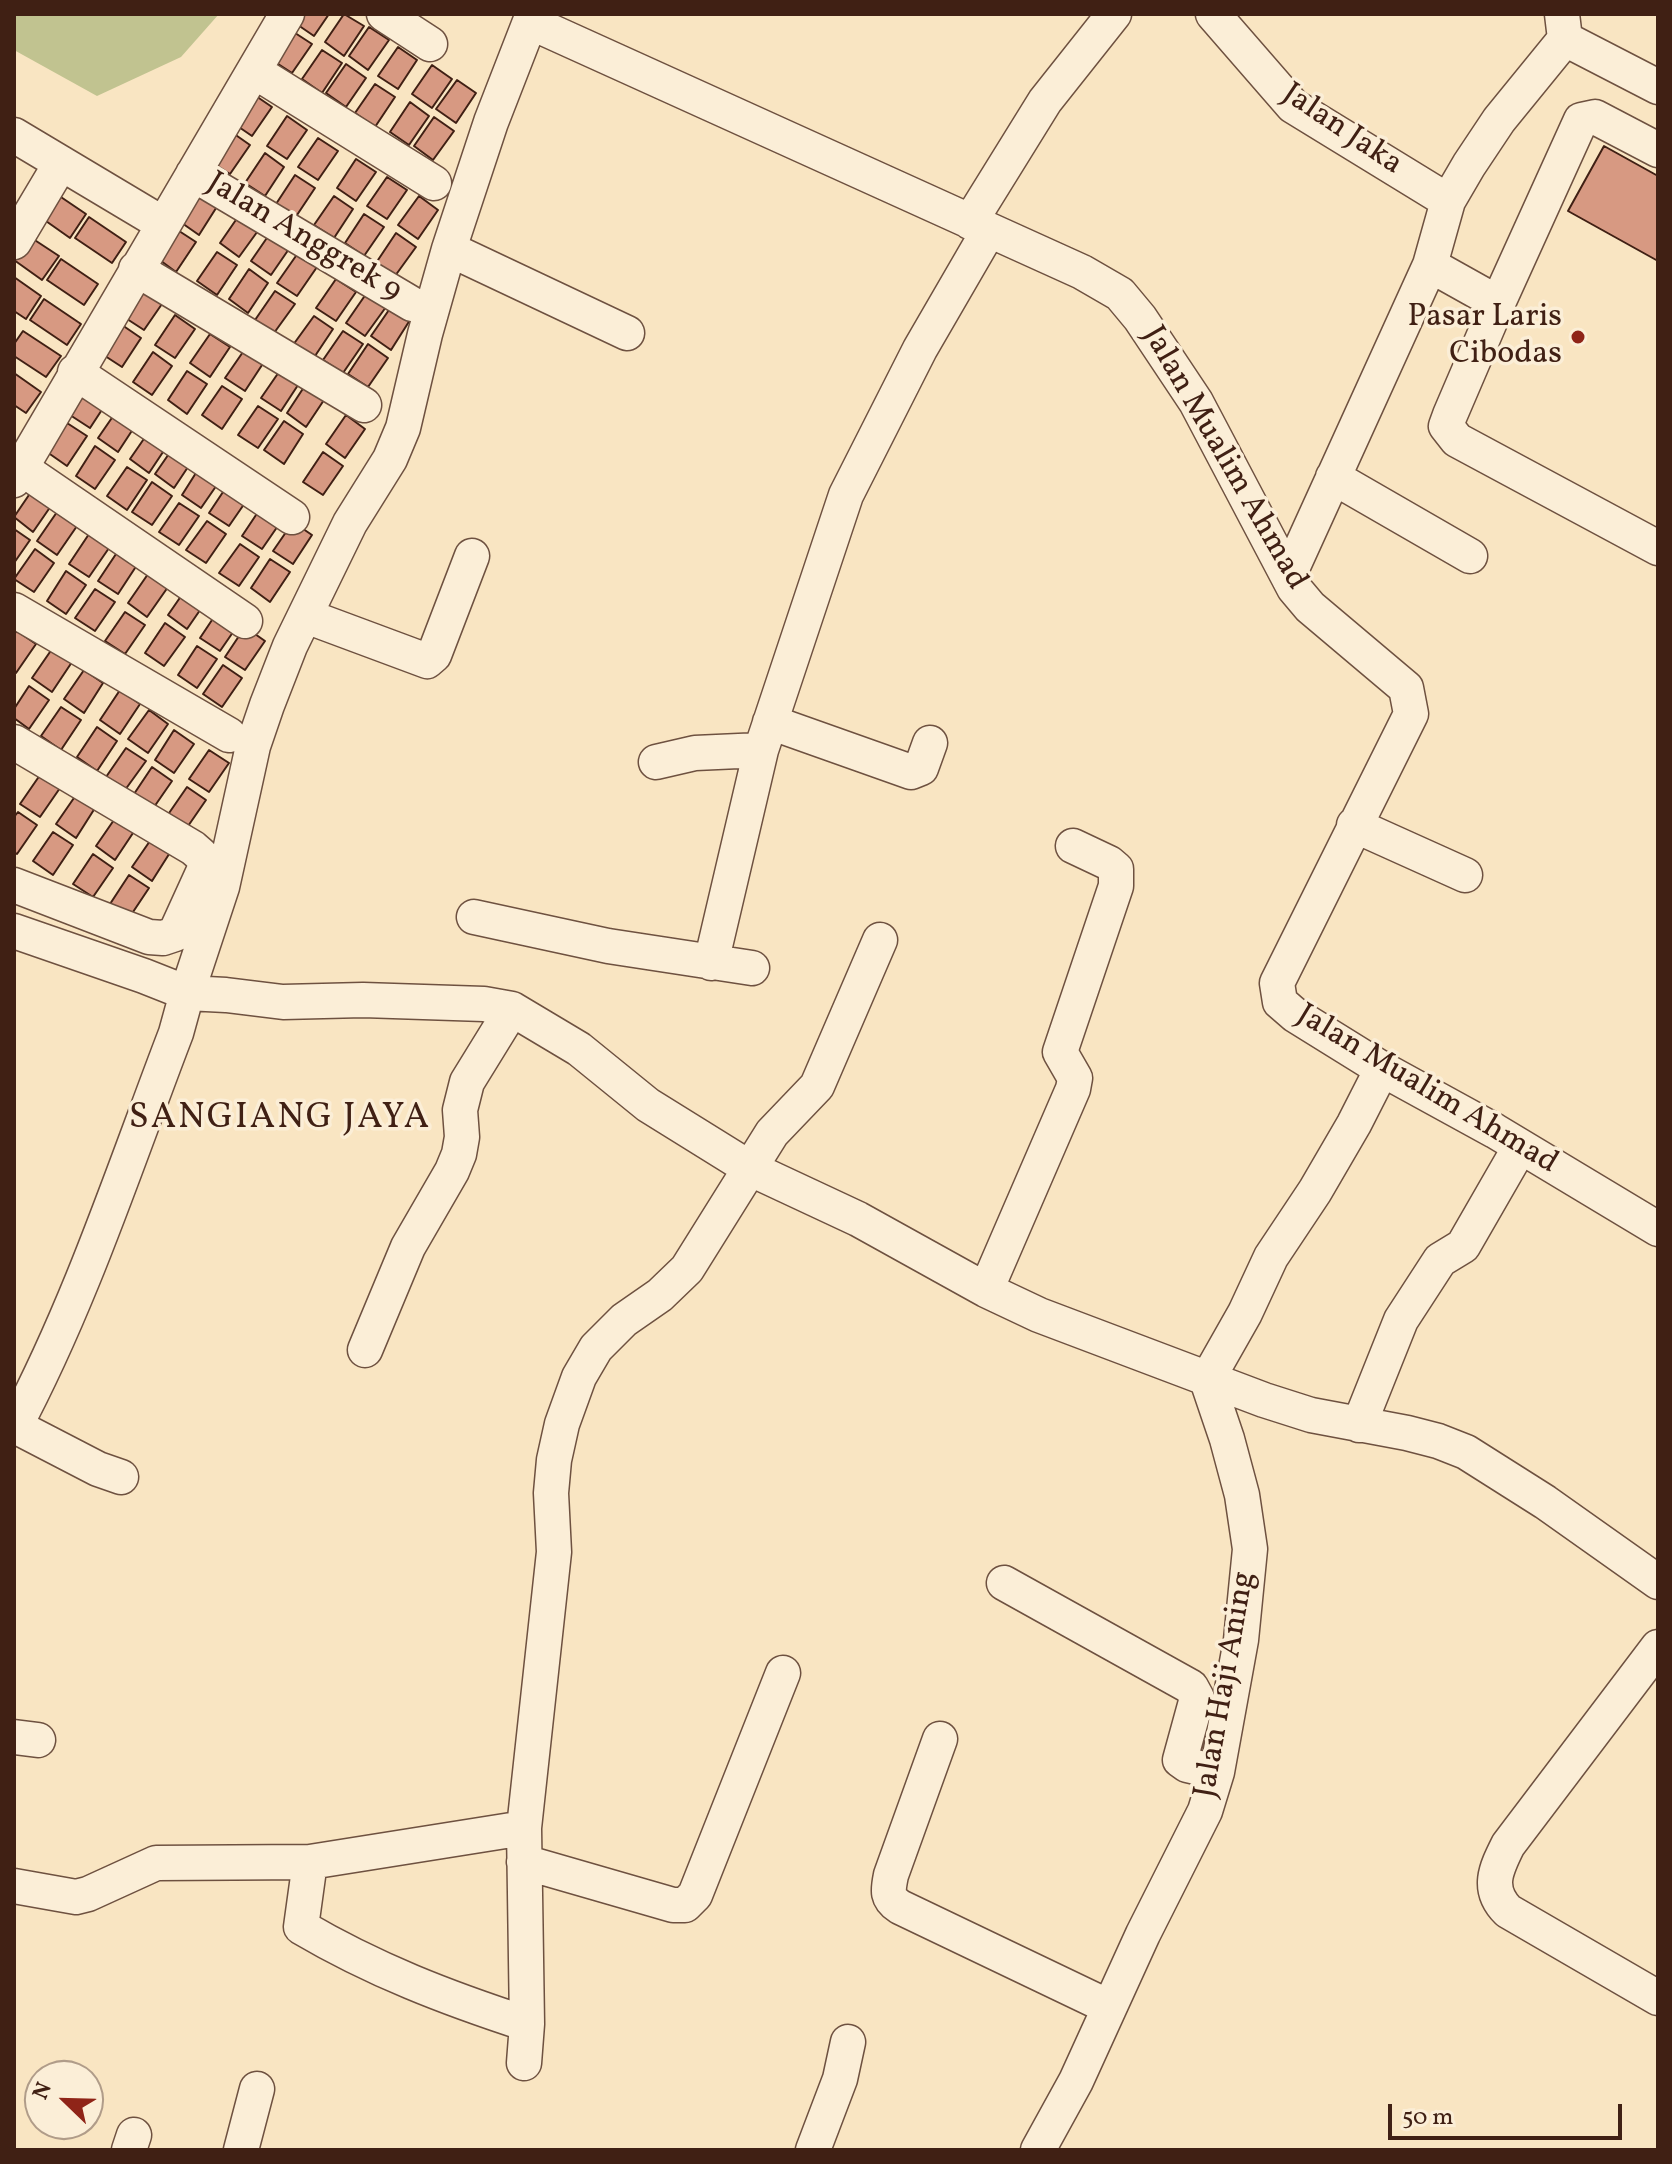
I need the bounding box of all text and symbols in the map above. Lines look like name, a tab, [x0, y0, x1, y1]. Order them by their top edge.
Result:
street label: Jalan Jaka	[1273, 77, 1409, 185]
street label: Jalan Anggrek 9	[198, 166, 408, 312]
place label: Pasar Laris Cibodas	[1407, 300, 1562, 375]
street label: Jalan Mualim Ahmad	[1132, 320, 1314, 598]
marker: Pasar Laris Cibodas	[1569, 328, 1587, 346]
street label: Jalan Mualim Ahmad	[1288, 998, 1564, 1184]
district label: SANGIANG JAYA	[129, 1098, 431, 1142]
street label: Jalan Haji Aning	[1188, 1569, 1266, 1801]
north arrow	[24, 2060, 104, 2140]
text: N	[26, 2078, 61, 2105]
scale bar	[1392, 2088, 1626, 2138]
text: 50 m	[1402, 2101, 1454, 2135]

